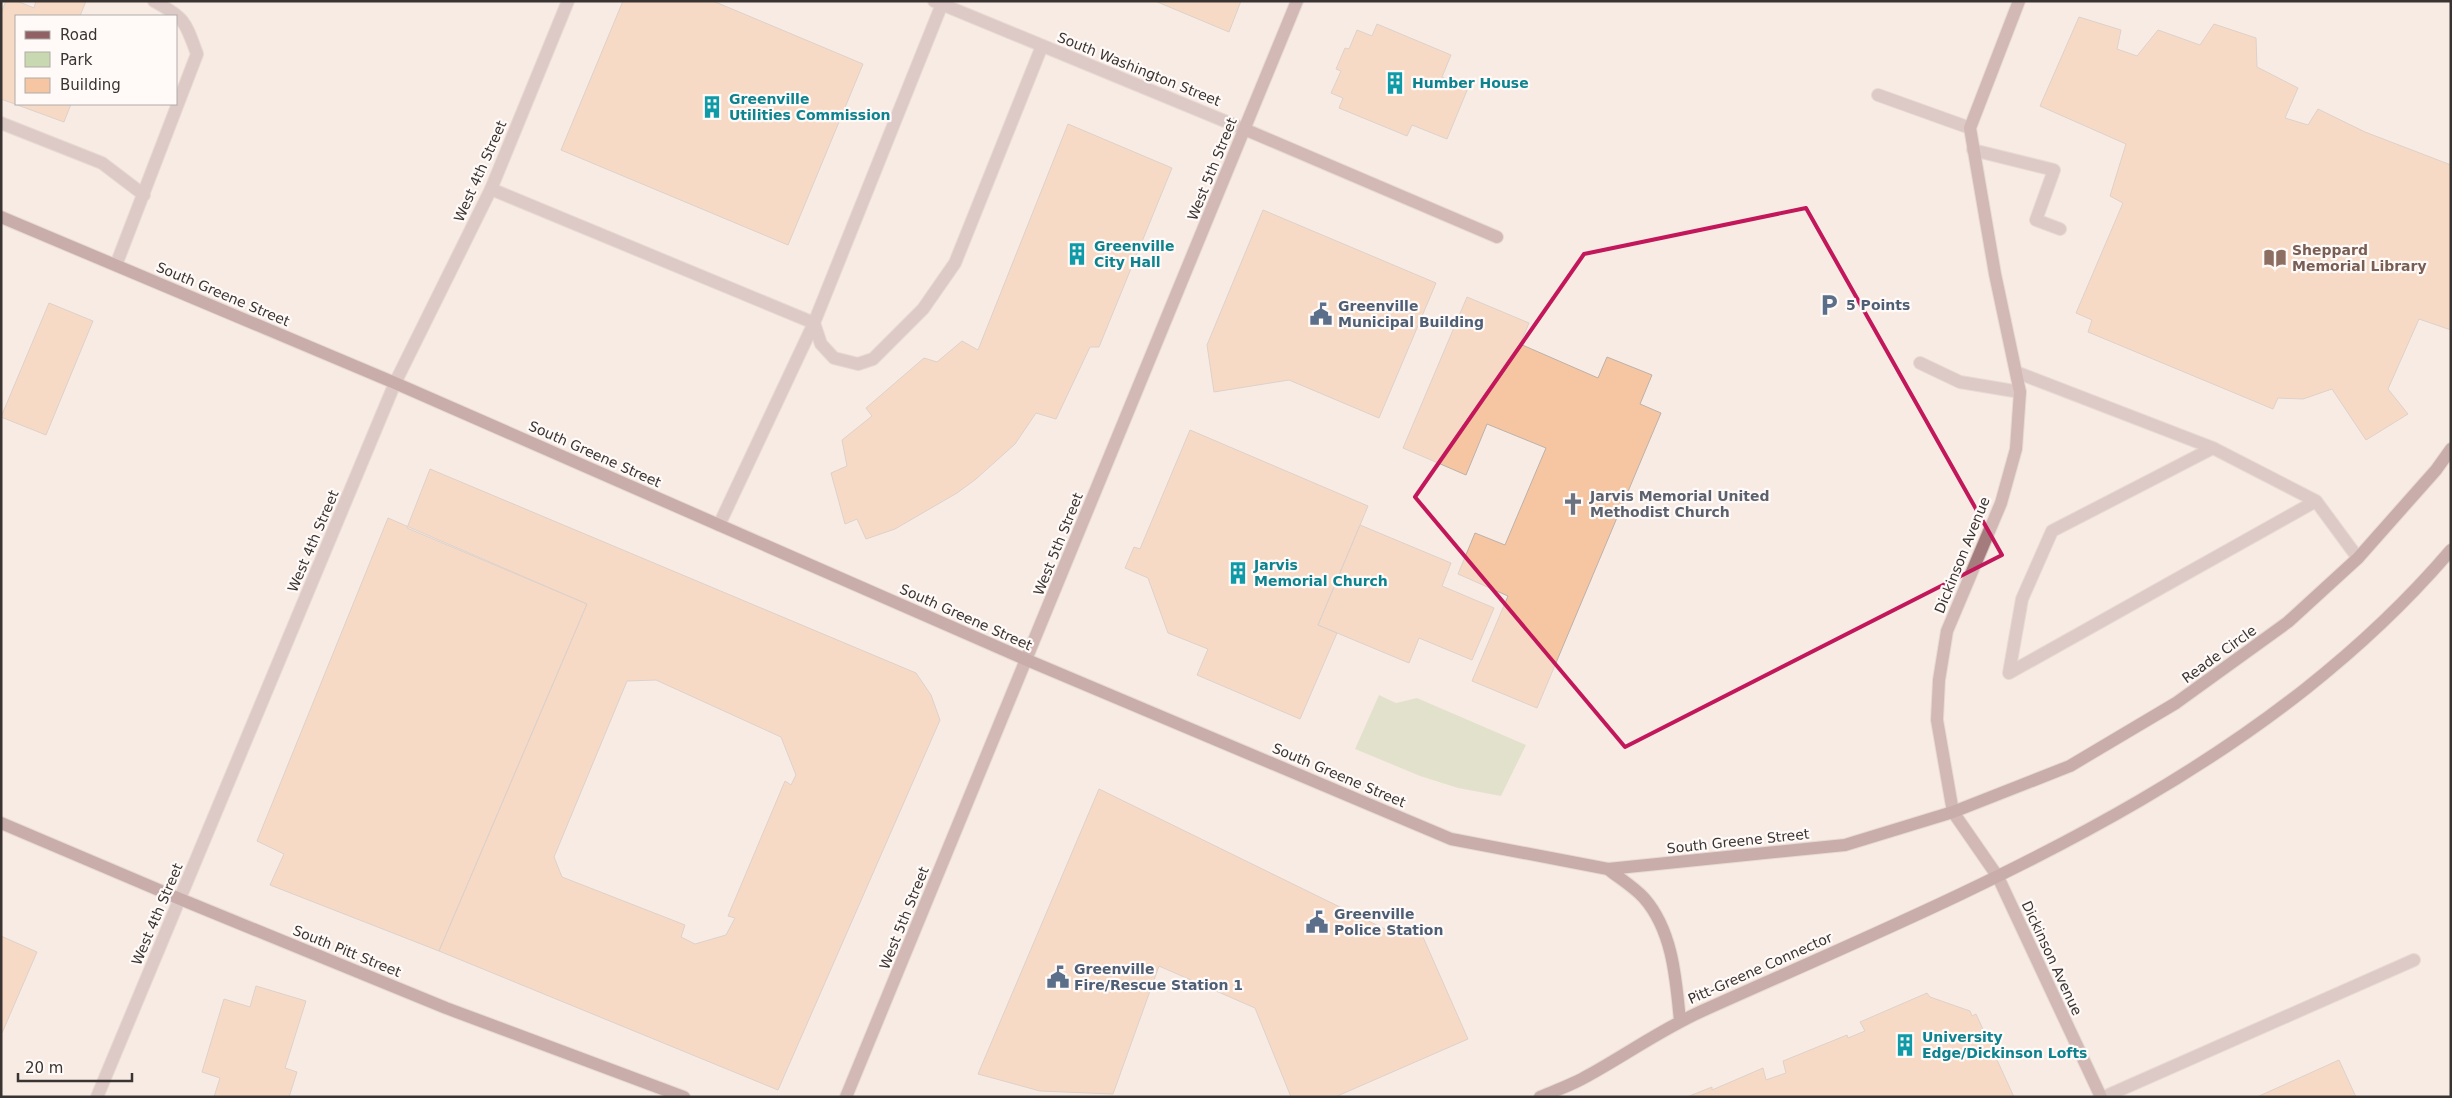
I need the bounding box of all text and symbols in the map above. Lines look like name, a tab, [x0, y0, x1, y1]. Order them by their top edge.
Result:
legend	[15, 15, 178, 105]
text: Road	[60, 26, 98, 44]
street label: South Washington Street	[1055, 29, 1223, 109]
text: Park	[60, 51, 93, 69]
building icon: Humber House	[1382, 70, 1408, 96]
place label: Humber House	[1412, 75, 1529, 91]
text: Building	[60, 76, 121, 94]
place label: Greenville Utilities Commission	[729, 91, 891, 123]
building icon: Greenville Utilities Commission	[699, 94, 725, 120]
street label: West 5th Street	[1184, 115, 1240, 223]
street label: West 4th Street	[450, 117, 510, 224]
place label: Greenville City Hall	[1094, 238, 1174, 270]
building icon: Greenville City Hall	[1064, 241, 1090, 267]
place label: Sheppard Memorial Library	[2292, 242, 2427, 274]
library icon: Sheppard Memorial Library	[2262, 245, 2288, 271]
street label: South Greene Street	[154, 259, 292, 330]
parking icon: 5 Points	[1816, 292, 1842, 318]
place label: 5 Points	[1846, 297, 1910, 313]
place label: Greenville Municipal Building	[1338, 298, 1484, 330]
public building icon: Greenville Municipal Building	[1308, 301, 1334, 327]
street label: South Greene Street	[526, 418, 664, 491]
street label: West 4th Street	[284, 487, 342, 594]
place label: Jarvis Memorial United Methodist Church	[1589, 488, 1770, 520]
street label: West 5th Street	[1030, 490, 1086, 598]
church icon: Jarvis Memorial United Methodist Church	[1560, 491, 1586, 517]
street label: Dickinson Avenue	[1931, 494, 1993, 616]
place label: Jarvis Memorial Church	[1253, 557, 1388, 589]
building icon: Jarvis Memorial Church	[1225, 560, 1251, 586]
street label: South Greene Street	[897, 581, 1035, 654]
street label: Reade Circle	[2179, 622, 2259, 686]
street label: South Greene Street	[1270, 740, 1408, 811]
street label: South Greene Street	[1666, 826, 1811, 856]
street label: West 4th Street	[128, 860, 186, 967]
street label: West 5th Street	[876, 864, 932, 972]
street label: Dickinson Avenue	[2018, 898, 2086, 1018]
place label: Greenville Police Station	[1334, 906, 1443, 938]
public building icon: Greenville Police Station	[1304, 909, 1330, 935]
street label: South Pitt Street	[291, 922, 404, 980]
street label: Pitt-Greene Connector	[1685, 929, 1835, 1007]
place label: Greenville Fire/Rescue Station 1	[1074, 961, 1243, 993]
public building icon: Greenville Fire/Rescue Station 1	[1045, 964, 1071, 990]
place label: University Edge/Dickinson Lofts	[1922, 1029, 2087, 1061]
building icon: University Edge/Dickinson Lofts	[1892, 1032, 1918, 1058]
scale bar	[18, 1050, 131, 1082]
text: 20 m	[25, 1059, 63, 1077]

